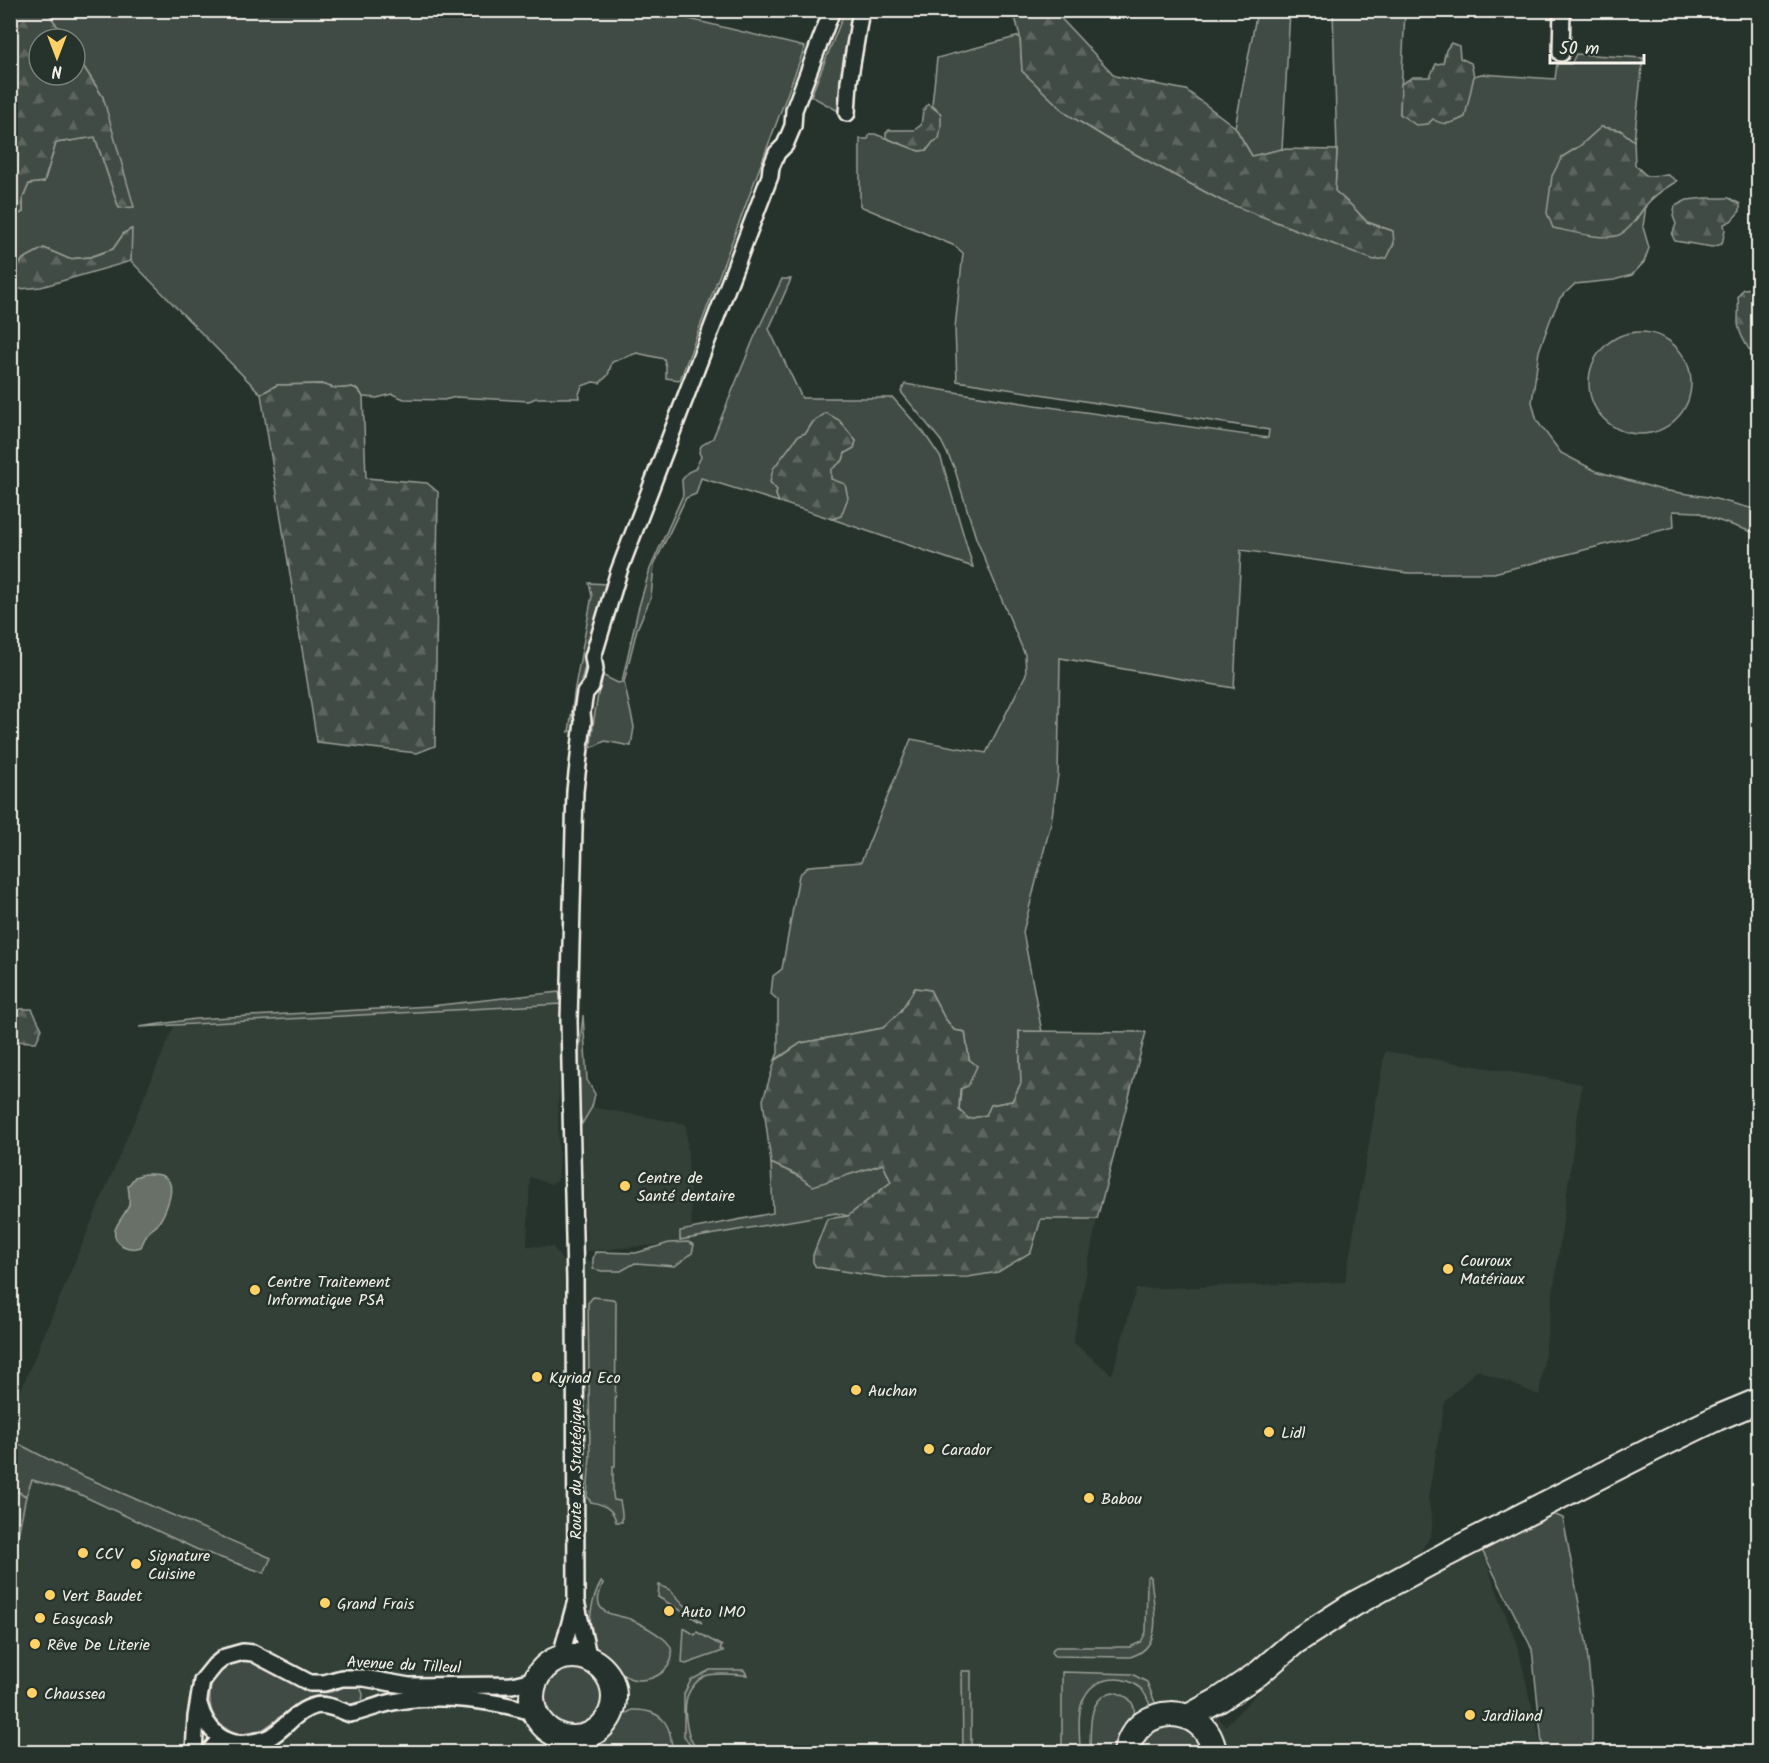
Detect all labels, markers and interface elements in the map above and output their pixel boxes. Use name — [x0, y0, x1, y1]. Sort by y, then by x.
north arrow — [27, 27, 87, 87]
scale bar — [1550, 27, 1644, 65]
text: 50 m — [1559, 35, 1599, 64]
text: N — [52, 58, 62, 83]
place label: Centre de Santé dentaire — [637, 1166, 735, 1209]
marker: Centre de Santé dentaire — [618, 1179, 632, 1193]
place label: Couroux Matériaux — [1460, 1249, 1526, 1292]
marker: Couroux Matériaux — [1441, 1262, 1455, 1276]
place label: Centre Traitement Informatique PSA — [267, 1270, 391, 1313]
marker: Centre Traitement Informatique PSA — [248, 1283, 262, 1297]
place label: Kyriad Eco — [549, 1366, 621, 1391]
marker: Kyriad Eco — [530, 1370, 544, 1384]
place label: Auchan — [868, 1379, 917, 1404]
marker: Auchan — [849, 1383, 863, 1397]
street label: Route du Stratégique — [564, 1399, 589, 1539]
place label: Lidl — [1281, 1421, 1306, 1446]
marker: Lidl — [1262, 1425, 1276, 1439]
place label: Carador — [941, 1438, 993, 1463]
marker: Carador — [922, 1442, 936, 1456]
place label: Babou — [1101, 1487, 1142, 1512]
marker: Babou — [1082, 1491, 1096, 1505]
place label: CCV — [95, 1542, 124, 1567]
place label: Signature Cuisine — [148, 1544, 210, 1587]
marker: CCV — [76, 1546, 90, 1560]
marker: Signature Cuisine — [129, 1557, 143, 1571]
place label: Vert Baudet — [62, 1584, 143, 1609]
marker: Vert Baudet — [43, 1588, 57, 1602]
place label: Grand Frais — [337, 1592, 414, 1617]
marker: Grand Frais — [318, 1596, 332, 1610]
place label: Auto IMO — [681, 1600, 746, 1625]
marker: Auto IMO — [662, 1604, 676, 1618]
place label: Easycash — [52, 1607, 113, 1632]
marker: Easycash — [33, 1611, 47, 1625]
place label: Rêve De Literie — [47, 1633, 150, 1658]
marker: Rêve De Literie — [28, 1637, 42, 1651]
street label: Avenue du Tilleul — [346, 1650, 462, 1681]
place label: Chaussea — [44, 1682, 106, 1707]
marker: Chaussea — [25, 1686, 39, 1700]
place label: Jardiland — [1482, 1704, 1543, 1729]
marker: Jardiland — [1463, 1708, 1477, 1722]

